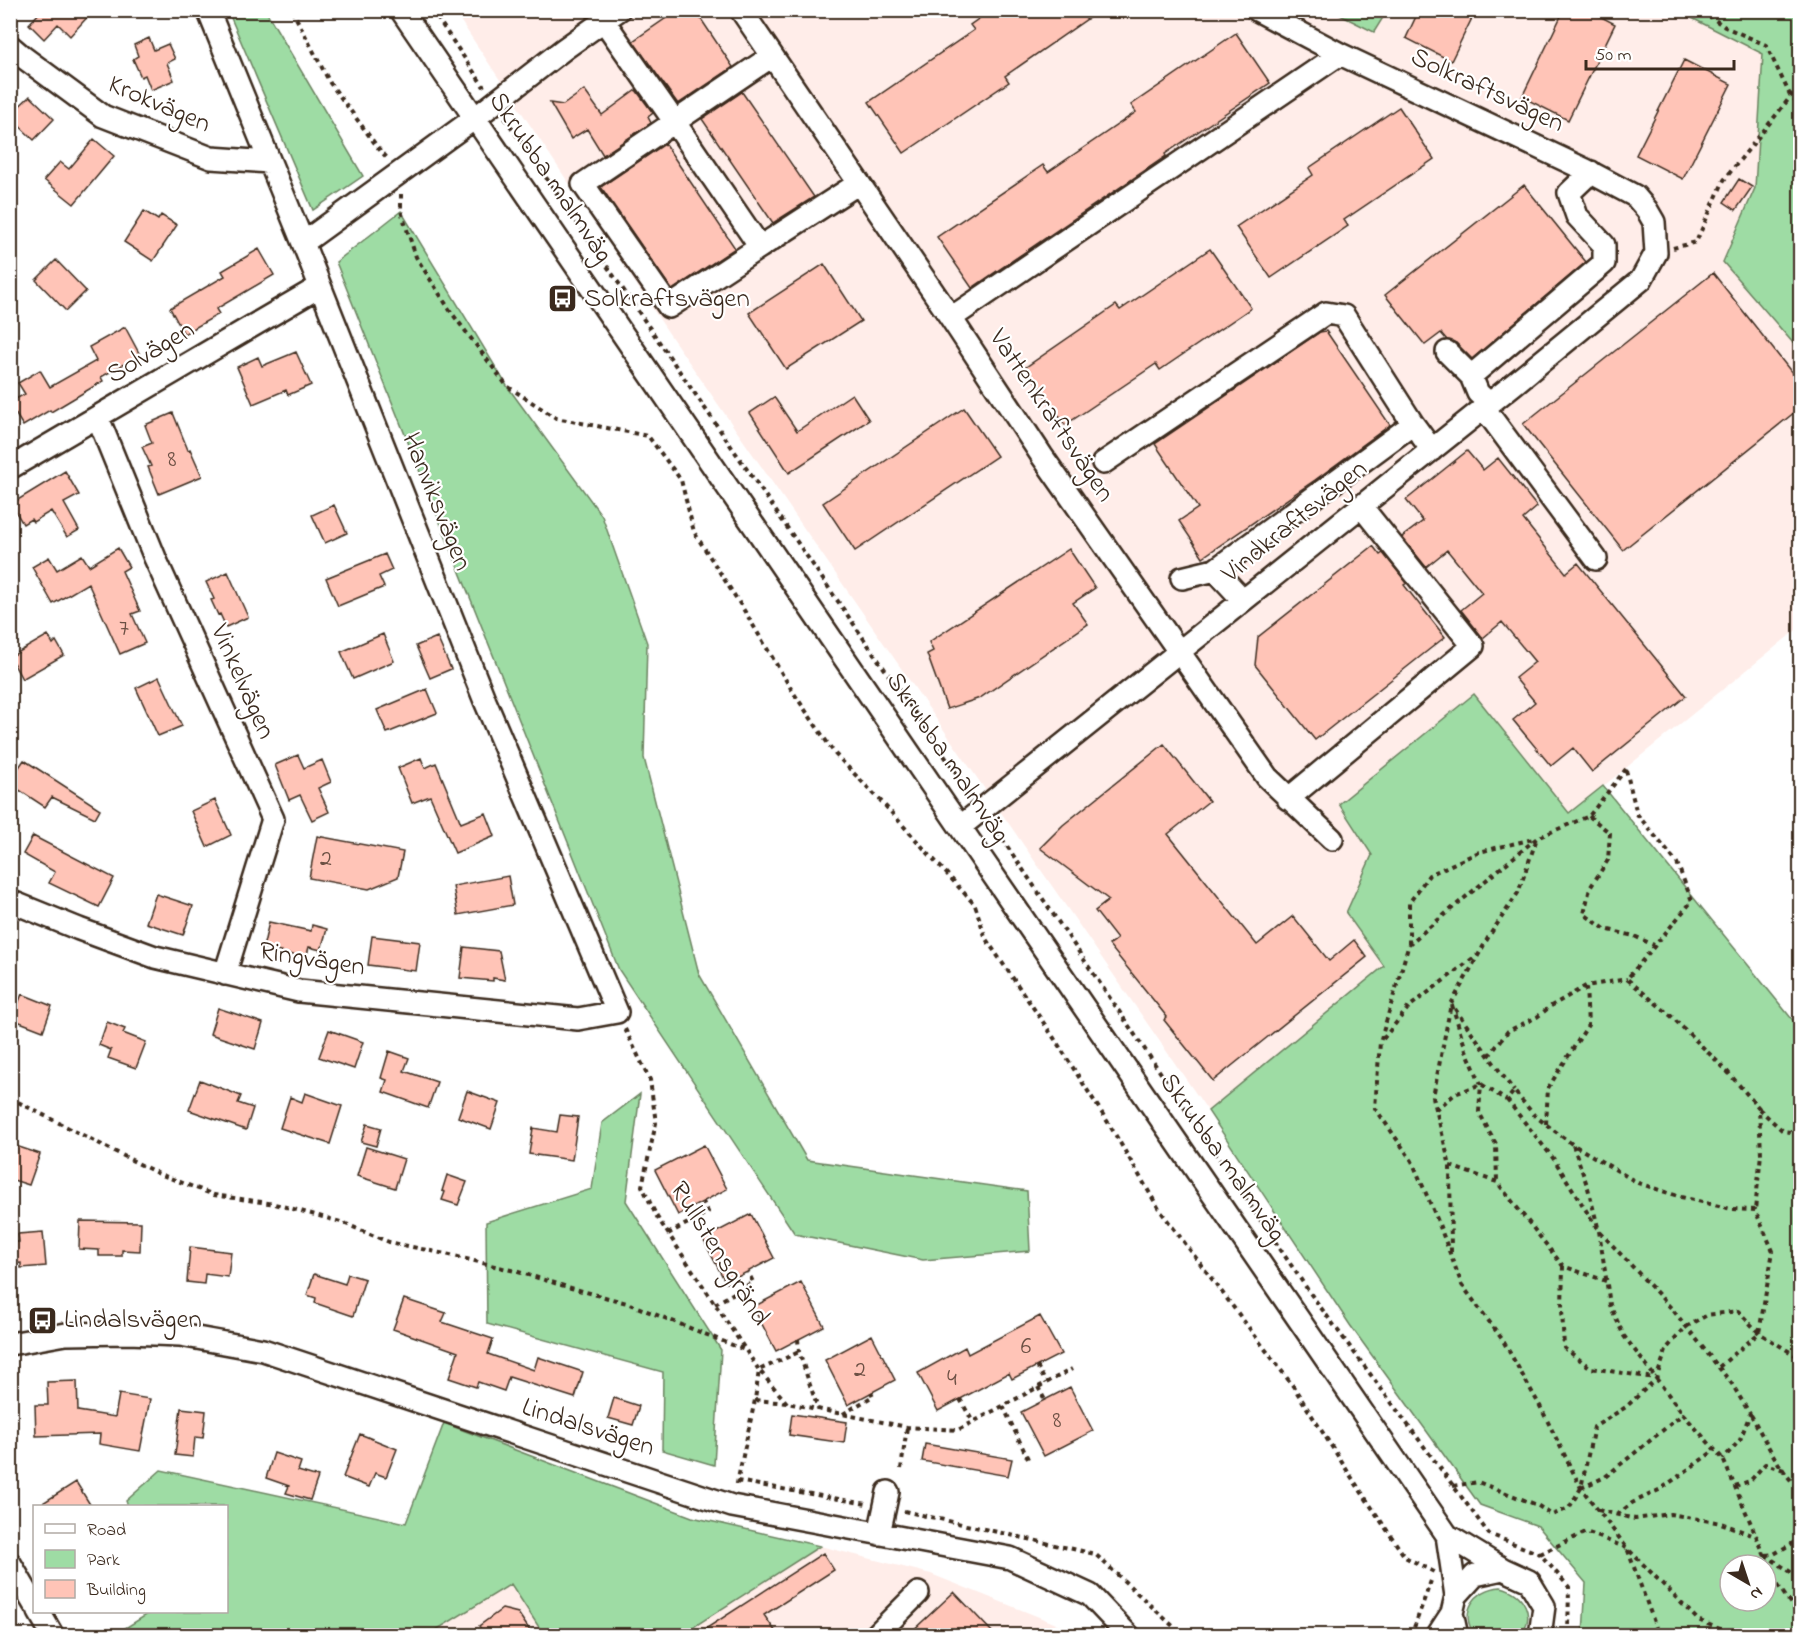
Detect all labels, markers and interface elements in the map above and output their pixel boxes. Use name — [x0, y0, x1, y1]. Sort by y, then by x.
scale bar — [1586, 33, 1734, 71]
street label: Solkraftsvägen — [1404, 38, 1570, 144]
text: 50 m — [1595, 43, 1632, 69]
street label: Krokvägen — [102, 66, 216, 144]
street label: Skrubba malmväg — [478, 85, 622, 271]
place label: Solkraftsvägen — [584, 280, 750, 319]
bus stop icon: Solkraftsvägen — [547, 283, 579, 315]
street label: Solvägen — [99, 311, 203, 395]
street label: Vattenkraftsvägen — [978, 321, 1124, 510]
street label: Hanviksvägen — [391, 427, 481, 577]
house number: 8 — [168, 443, 177, 478]
street label: Vindkraftsvägen — [1213, 451, 1376, 594]
house number: 7 — [119, 612, 129, 647]
street label: Vinkelvägen — [199, 617, 285, 746]
street label: Skrubba malmväg — [875, 665, 1019, 851]
house number: 2 — [320, 842, 332, 877]
street label: Ringvägen — [256, 932, 368, 988]
street label: Skrubba malmväg — [1149, 1065, 1295, 1251]
street label: Rullstensgränd — [659, 1174, 779, 1334]
place label: Lindalsvägen — [64, 1301, 202, 1340]
bus stop icon: Lindalsvägen — [27, 1304, 59, 1336]
house number: 6 — [1021, 1330, 1032, 1365]
house number: 2 — [854, 1353, 866, 1388]
house number: 4 — [947, 1362, 957, 1397]
street label: Lindalsvägen — [516, 1388, 660, 1468]
house number: 8 — [1053, 1404, 1062, 1439]
legend — [33, 1505, 228, 1613]
text: Road — [87, 1518, 126, 1544]
text: Park — [87, 1548, 120, 1574]
north arrow — [1718, 1553, 1778, 1613]
text: Building — [86, 1578, 146, 1605]
text: N — [1744, 1580, 1768, 1606]

